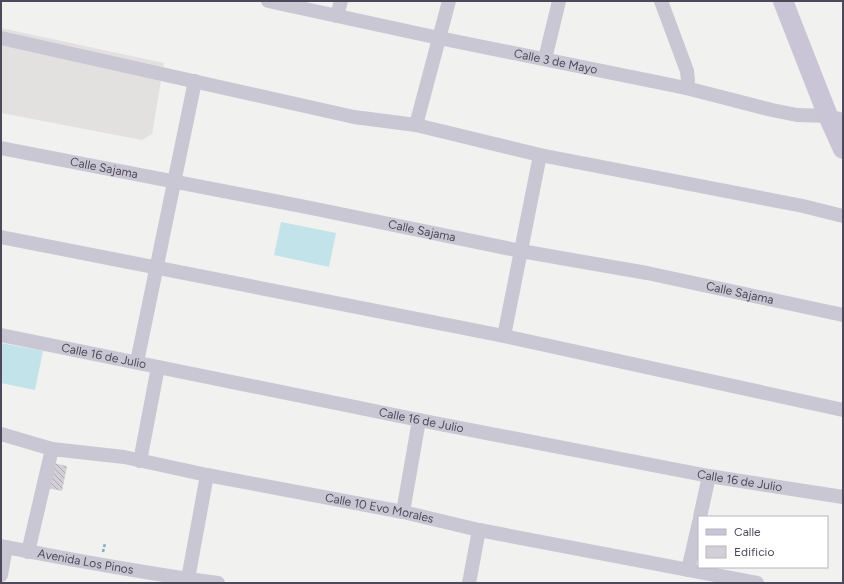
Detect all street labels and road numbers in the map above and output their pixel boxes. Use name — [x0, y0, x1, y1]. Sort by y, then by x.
street label: Calle 3 de Mayo — [513, 46, 599, 77]
street label: Calle Sajama — [69, 155, 139, 181]
street label: Calle Sajama — [387, 217, 457, 244]
street label: Calle Sajama — [705, 279, 775, 307]
street label: Calle 16 de Julio — [60, 340, 148, 371]
street label: Calle 16 de Julio — [378, 405, 465, 436]
street label: Calle 16 de Julio — [696, 467, 783, 494]
street label: Calle 10 Evo Morales — [324, 490, 435, 526]
street label: Avenida Los Pinos — [36, 546, 135, 577]

